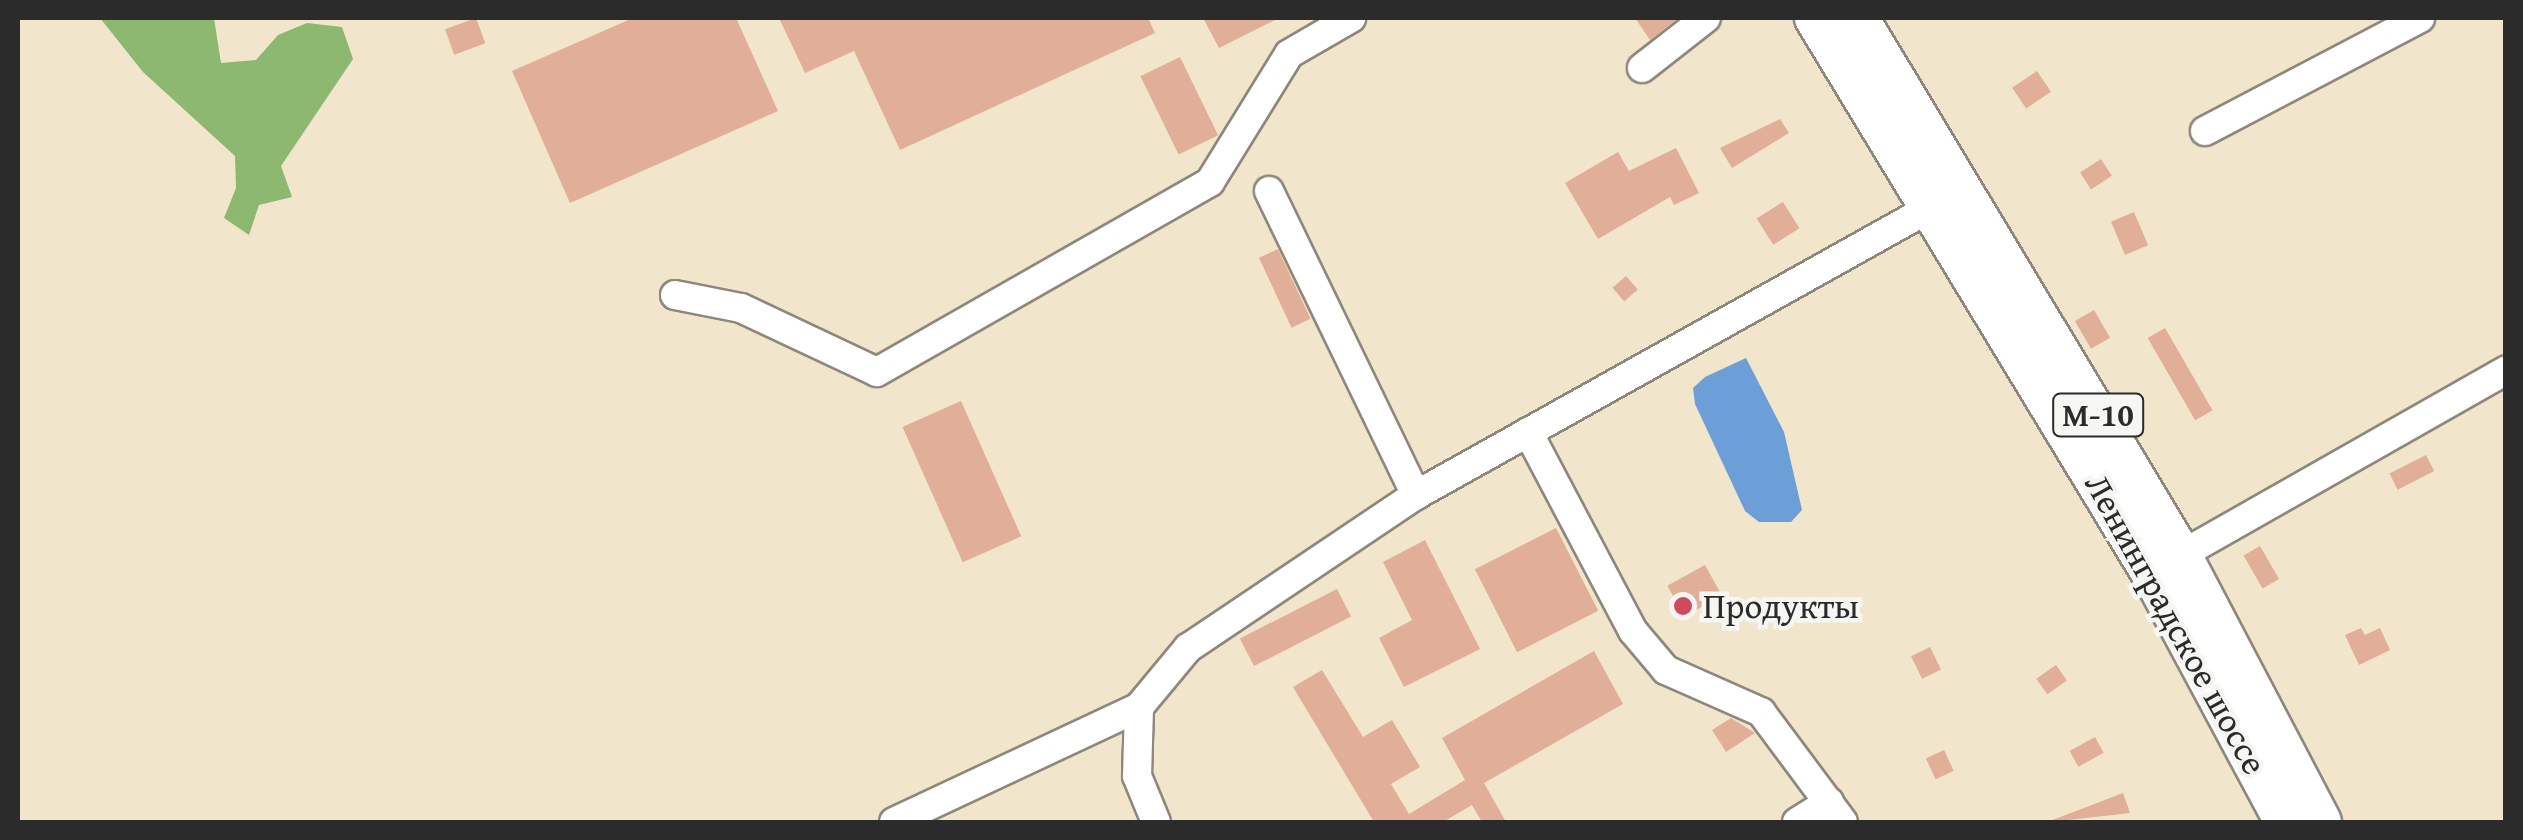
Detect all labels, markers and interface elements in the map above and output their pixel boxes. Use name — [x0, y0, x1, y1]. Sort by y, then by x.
road number: М-10 — [2050, 388, 2146, 442]
street label: Ленинградское шоссе — [2076, 466, 2276, 782]
place label: Продукты — [1703, 585, 1859, 627]
marker: Продукты — [1672, 595, 1694, 617]

